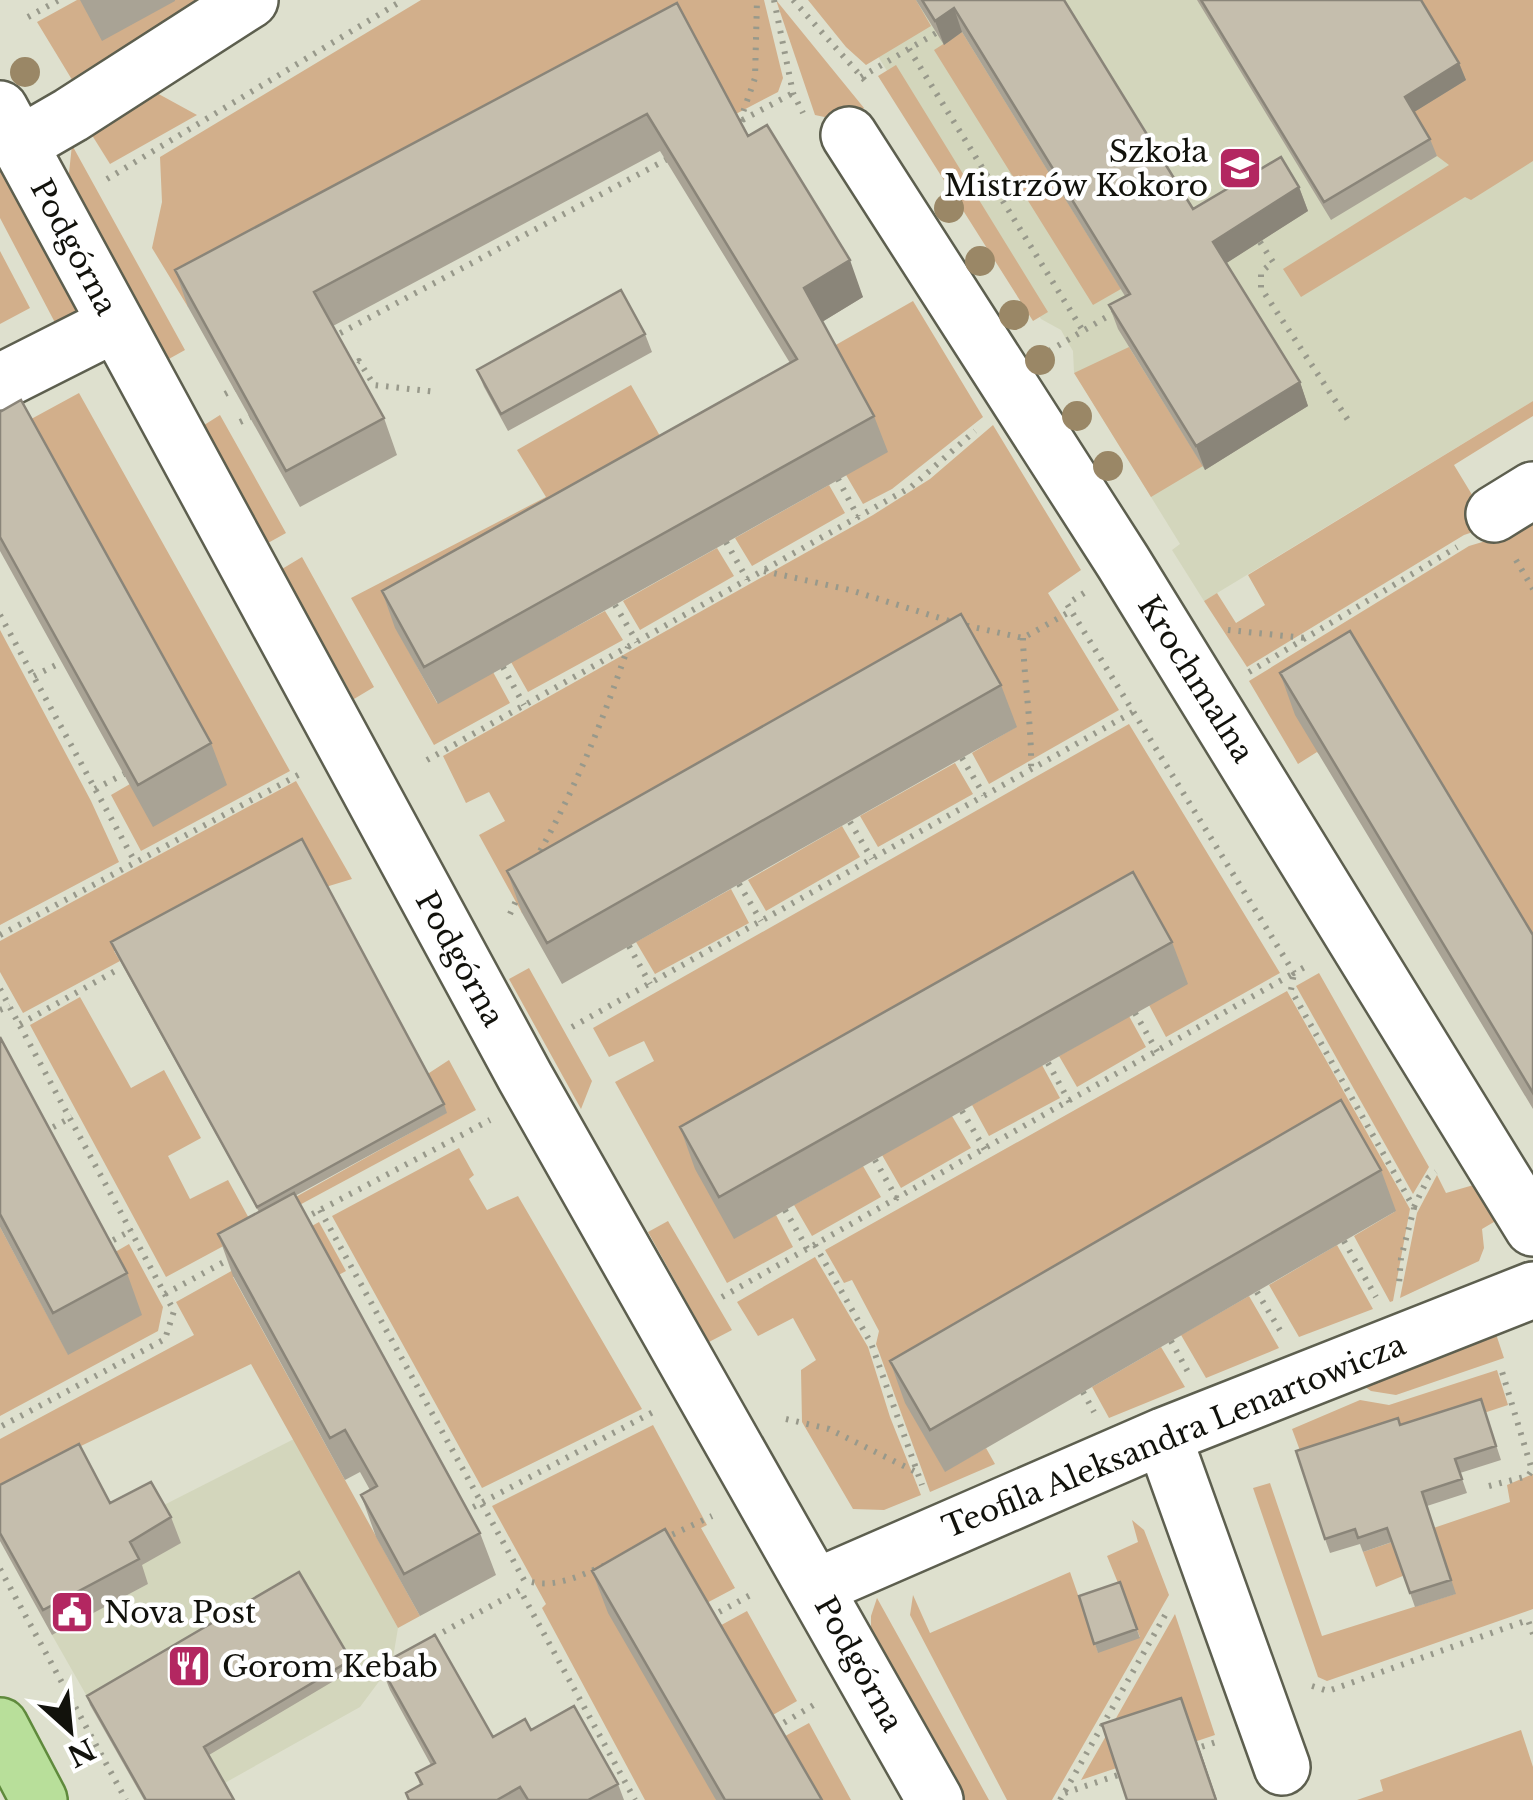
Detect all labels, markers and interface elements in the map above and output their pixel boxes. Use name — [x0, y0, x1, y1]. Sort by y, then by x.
place label: Szkoła Mistrzów Kokoro — [944, 133, 1208, 204]
school or university icon: Szkoła Mistrzów Kokoro — [1217, 145, 1263, 191]
street label: Podgórna — [23, 173, 125, 322]
street label: Krochmalna — [1130, 589, 1262, 769]
street label: Podgórna — [408, 885, 512, 1033]
street label: Teofila Aleksandra Lenartowicza — [937, 1326, 1411, 1546]
public building icon: Nova Post — [49, 1589, 95, 1635]
street label: Podgórna — [807, 1590, 911, 1738]
place label: Nova Post — [104, 1594, 257, 1631]
restaurant icon: Gorom Kebab — [166, 1643, 212, 1689]
place label: Gorom Kebab — [222, 1648, 438, 1685]
north arrow — [20, 1680, 120, 1780]
text: N — [61, 1730, 101, 1773]

